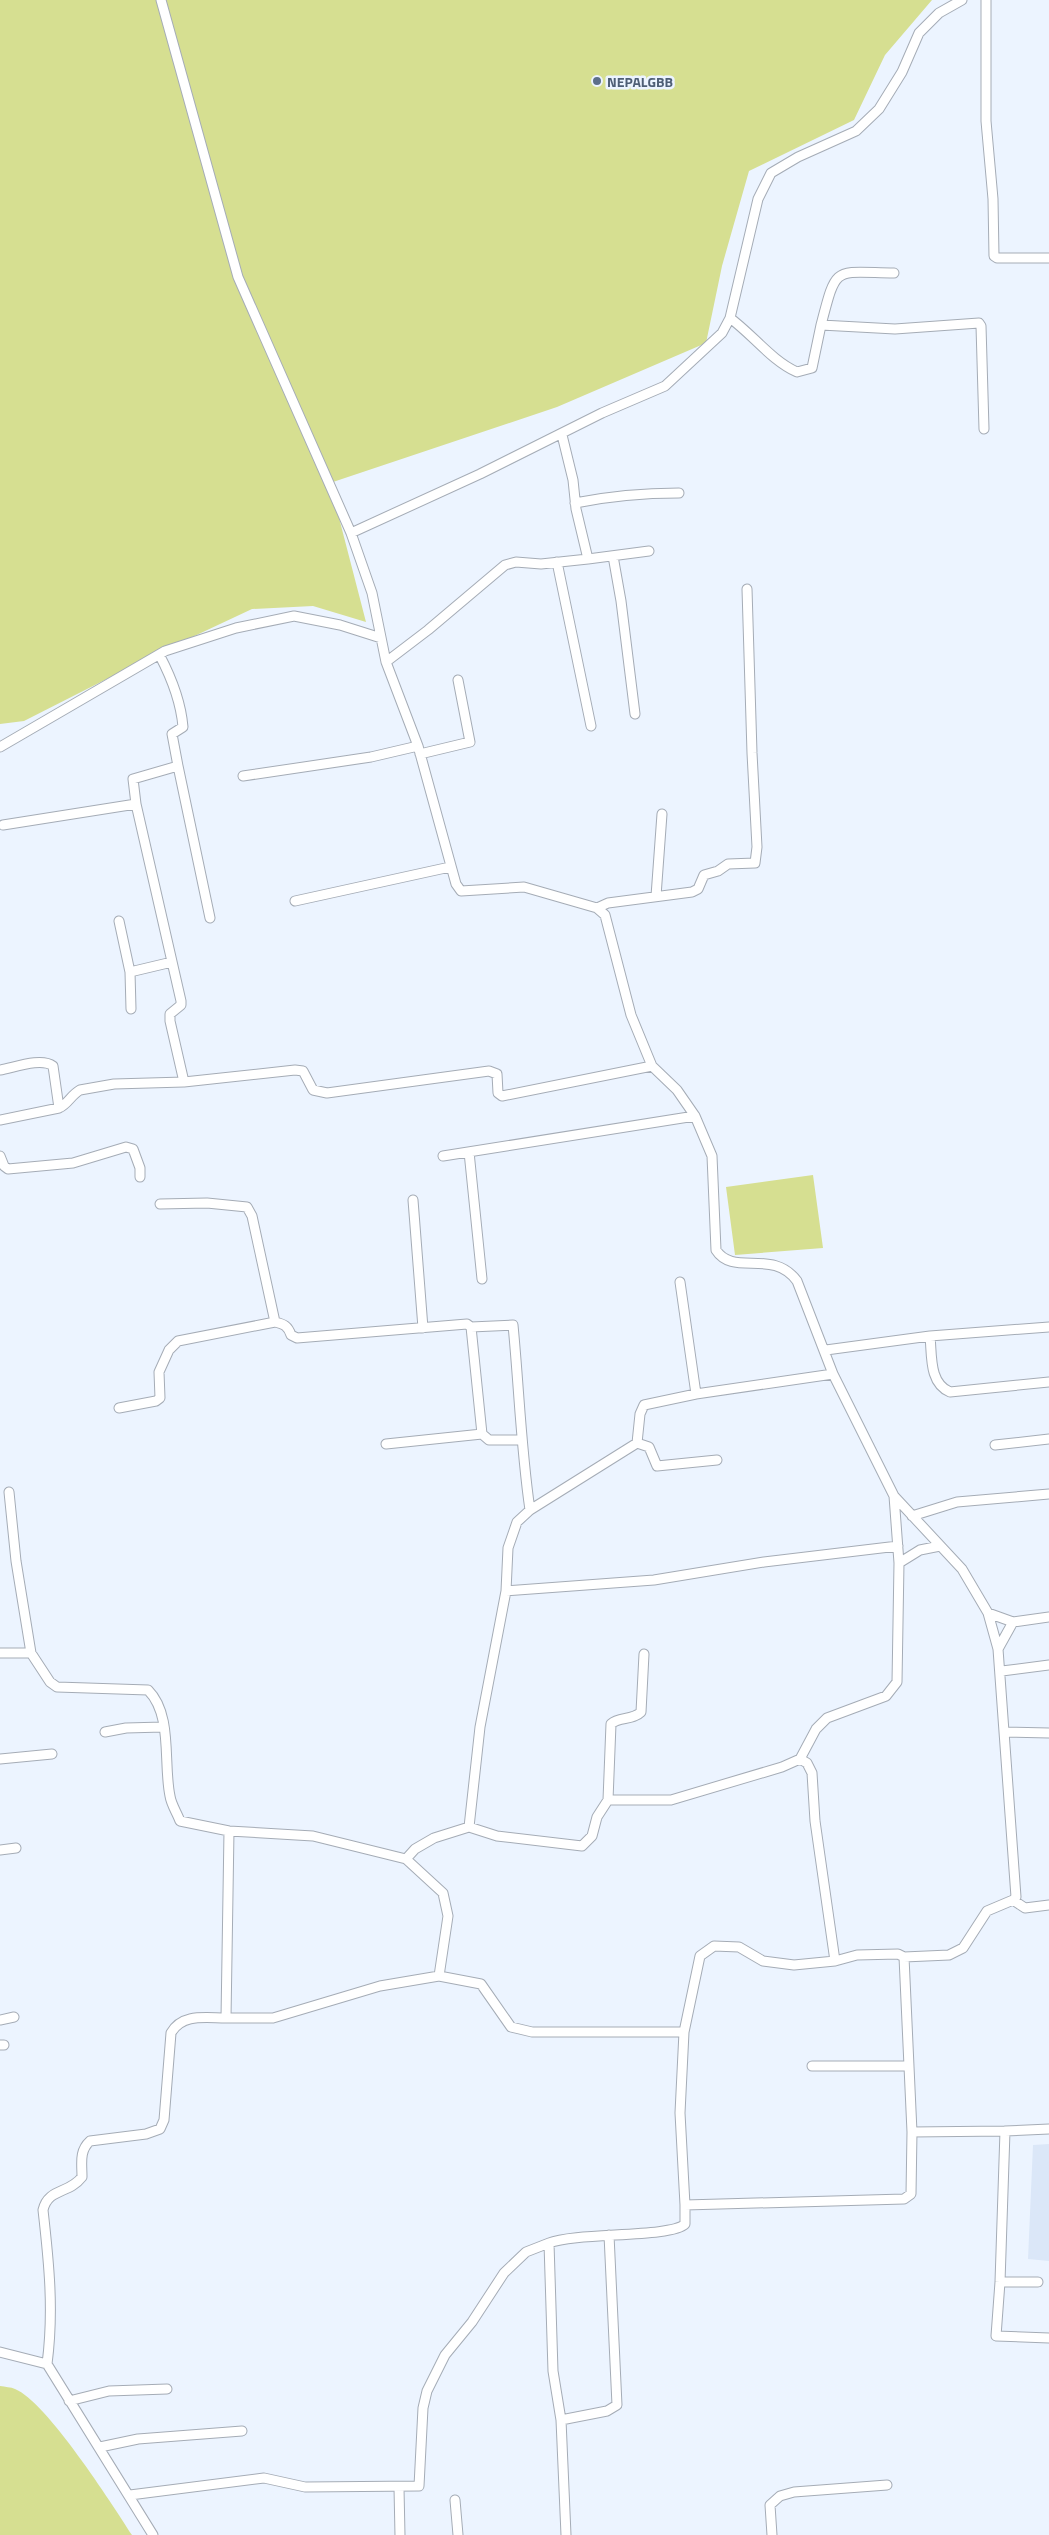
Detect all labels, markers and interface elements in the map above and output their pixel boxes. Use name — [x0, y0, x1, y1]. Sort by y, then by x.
place label: NEPALGBB — [607, 71, 673, 92]
marker: NEPALGBB — [591, 75, 603, 87]

